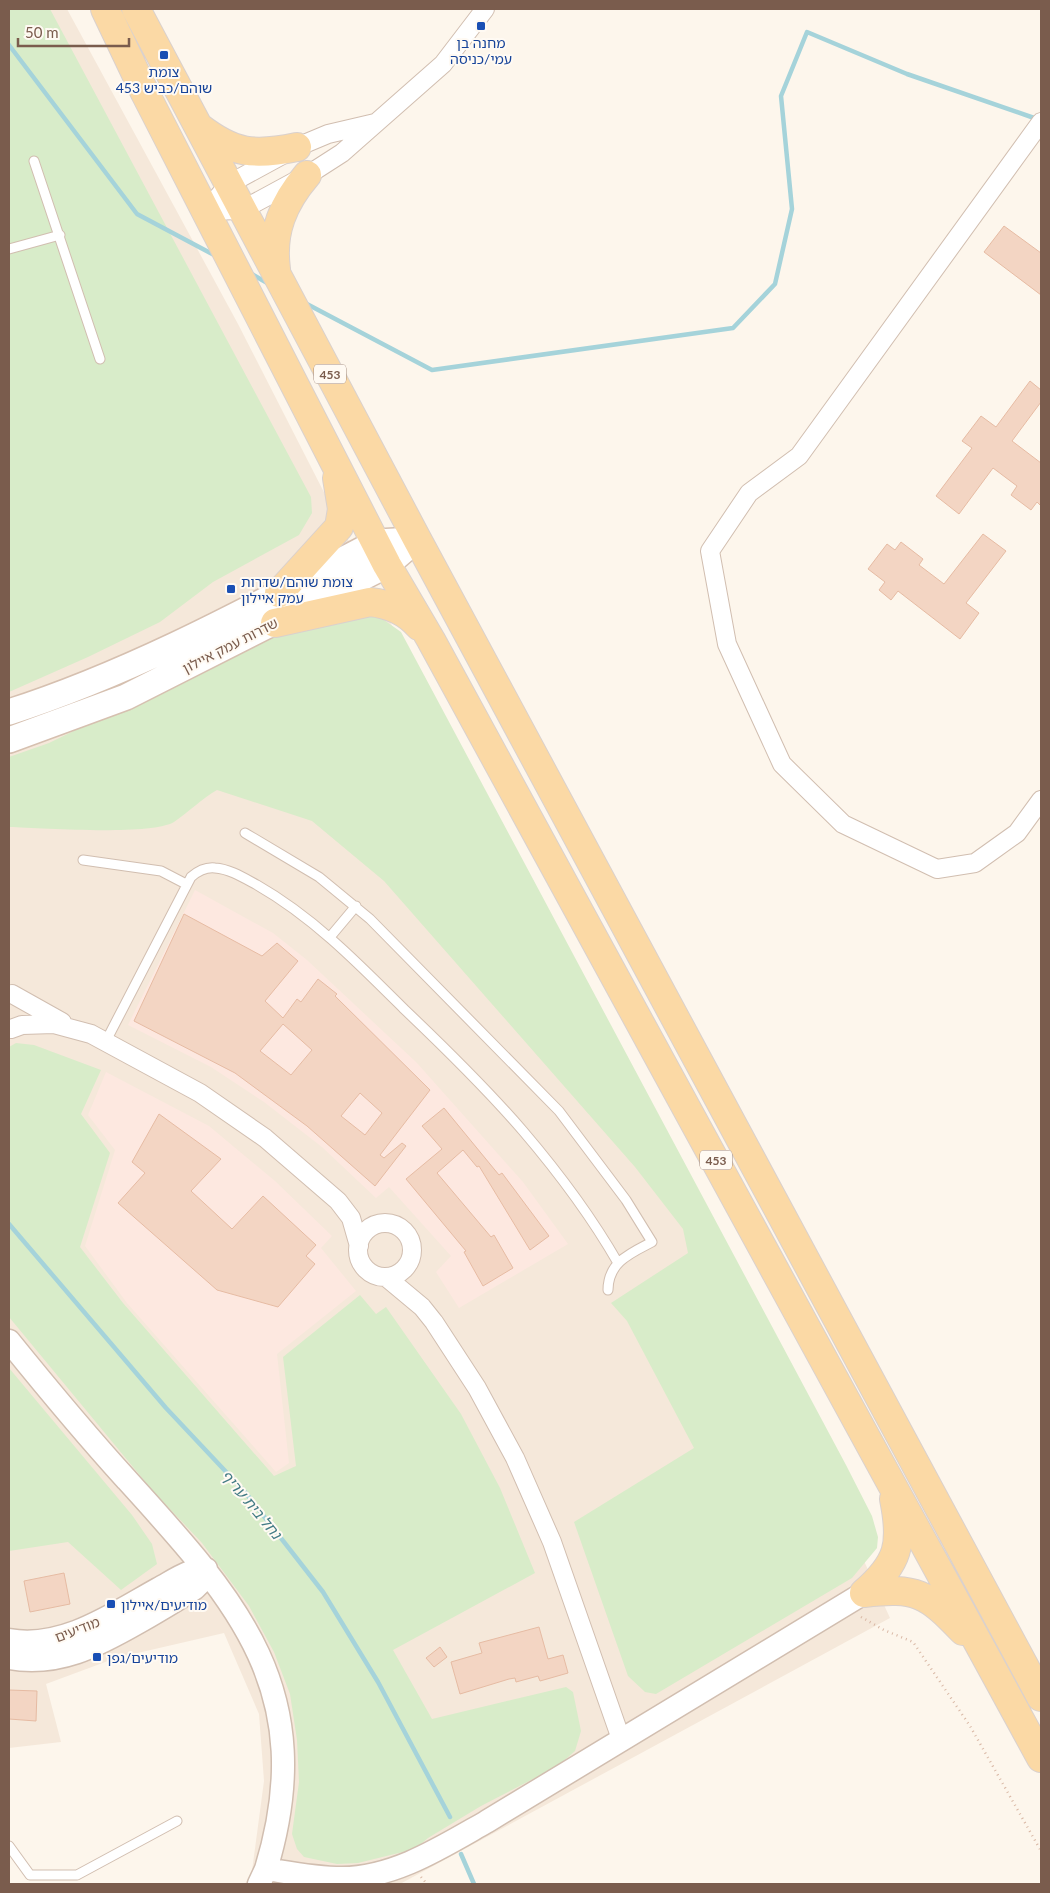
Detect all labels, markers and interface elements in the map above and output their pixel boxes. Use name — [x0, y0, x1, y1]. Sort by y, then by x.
scale bar — [18, 15, 129, 47]
marker: מחנה בן עמי/כניסה — [475, 20, 487, 32]
text: 50 m — [25, 23, 59, 41]
place label: מחנה בן עמי/כניסה — [450, 34, 512, 67]
marker: צומת שוהם/כביש 453 — [158, 49, 170, 61]
place label: צומת שוהם/כביש 453 — [116, 63, 212, 96]
road number: 453 — [314, 364, 346, 384]
place label: צומת שוהם/שדרות עמק איילון — [241, 573, 353, 606]
marker: צומת שוהם/שדרות עמק איילון — [225, 583, 237, 595]
street label: שדרות עמק איילון — [179, 614, 281, 676]
road number: 453 — [700, 1150, 732, 1170]
water label: נחל בית עריף — [218, 1466, 287, 1543]
place label: מודיעים/איילון — [121, 1596, 207, 1613]
marker: מודיעים/איילון — [105, 1598, 117, 1610]
street label: מודיעים — [52, 1613, 102, 1645]
place label: מודיעים/גפן — [107, 1649, 178, 1666]
marker: מודיעים/גפן — [91, 1651, 103, 1663]

